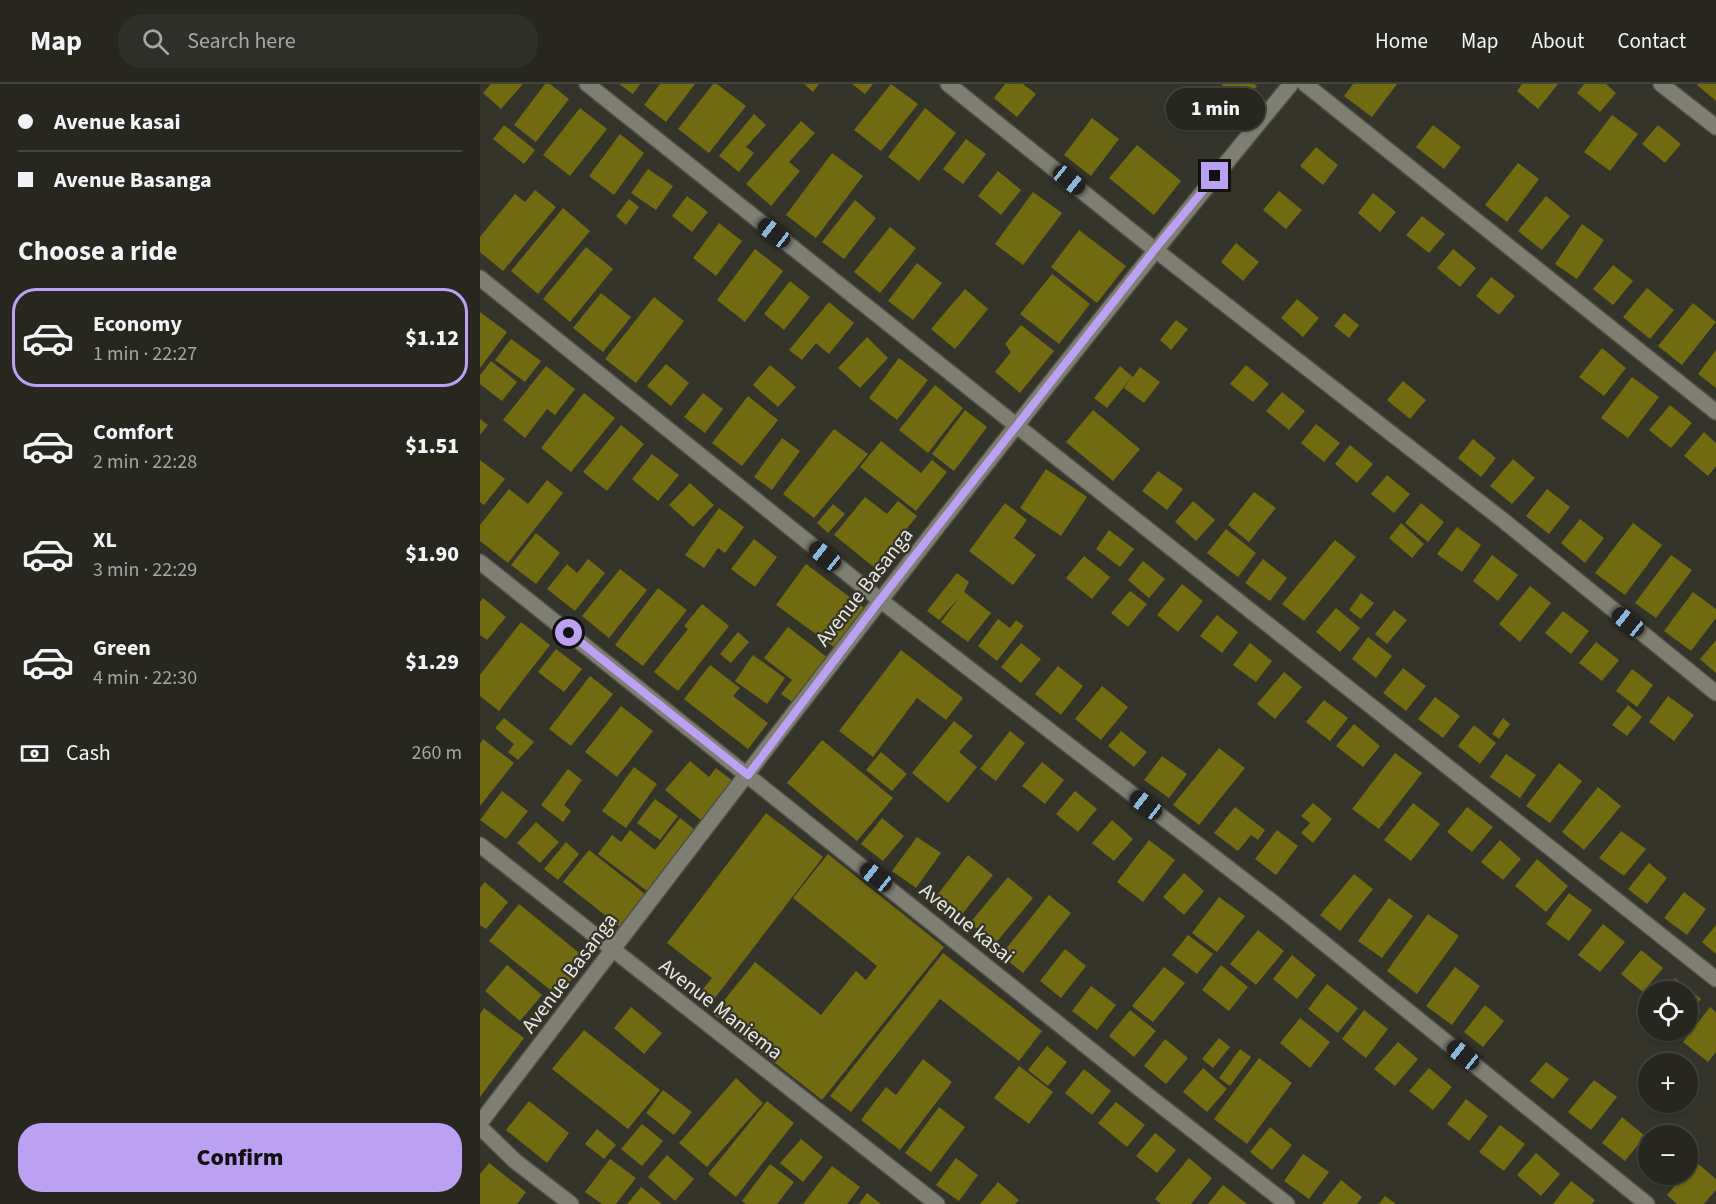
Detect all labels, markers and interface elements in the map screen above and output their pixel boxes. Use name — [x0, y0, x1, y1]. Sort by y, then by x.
search box — [118, 14, 538, 68]
text: Map — [30, 21, 82, 61]
icon: search — [139, 25, 172, 58]
text: Search here — [187, 25, 296, 57]
text: Home — [1375, 26, 1428, 56]
text: Map — [1461, 26, 1499, 56]
text: About — [1532, 26, 1584, 56]
text: Contact — [1617, 26, 1686, 56]
callout: 1 min — [1166, 89, 1264, 131]
text: 1 min — [1191, 95, 1240, 123]
text: Avenue kasai — [54, 106, 181, 138]
car — [1049, 162, 1089, 198]
route end — [1201, 162, 1228, 189]
text: Avenue Basanga — [54, 164, 212, 196]
car — [754, 215, 794, 251]
text: Choose a ride — [18, 232, 178, 271]
text: Economy — [93, 308, 182, 340]
icon: car — [21, 311, 75, 365]
text: $1.12 — [405, 322, 459, 354]
text: 1 min · 22:27 — [93, 340, 197, 368]
text: Comfort — [93, 416, 174, 448]
icon: car — [21, 419, 75, 473]
text: $1.51 — [405, 430, 459, 462]
text: 2 min · 22:28 — [93, 448, 197, 476]
street label: Avenue Basanga — [808, 521, 920, 653]
text: XL — [93, 524, 117, 556]
icon: car — [21, 527, 75, 581]
text: $1.90 — [405, 538, 459, 570]
car — [805, 538, 845, 574]
text: 3 min · 22:29 — [93, 556, 197, 584]
car — [1608, 604, 1648, 640]
route start — [555, 619, 582, 646]
text: Green — [93, 632, 151, 664]
icon: car — [21, 635, 75, 689]
text: $1.29 — [405, 646, 459, 678]
text: 4 min · 22:30 — [93, 664, 197, 692]
icon: cash — [18, 737, 51, 770]
text: Cash — [66, 737, 111, 769]
text: 260 m — [412, 739, 462, 767]
car — [1126, 787, 1166, 823]
car — [856, 859, 896, 895]
street label: Avenue kasai — [913, 875, 1021, 971]
street label: Avenue Basanga — [514, 907, 624, 1039]
street label: Avenue Maniema — [653, 951, 789, 1067]
map controls — [1638, 981, 1698, 1185]
button: locate — [1638, 981, 1698, 1041]
car — [1443, 1037, 1483, 1073]
button: + — [1638, 1053, 1698, 1113]
button: Confirm — [18, 1123, 462, 1192]
button: − — [1638, 1125, 1698, 1185]

